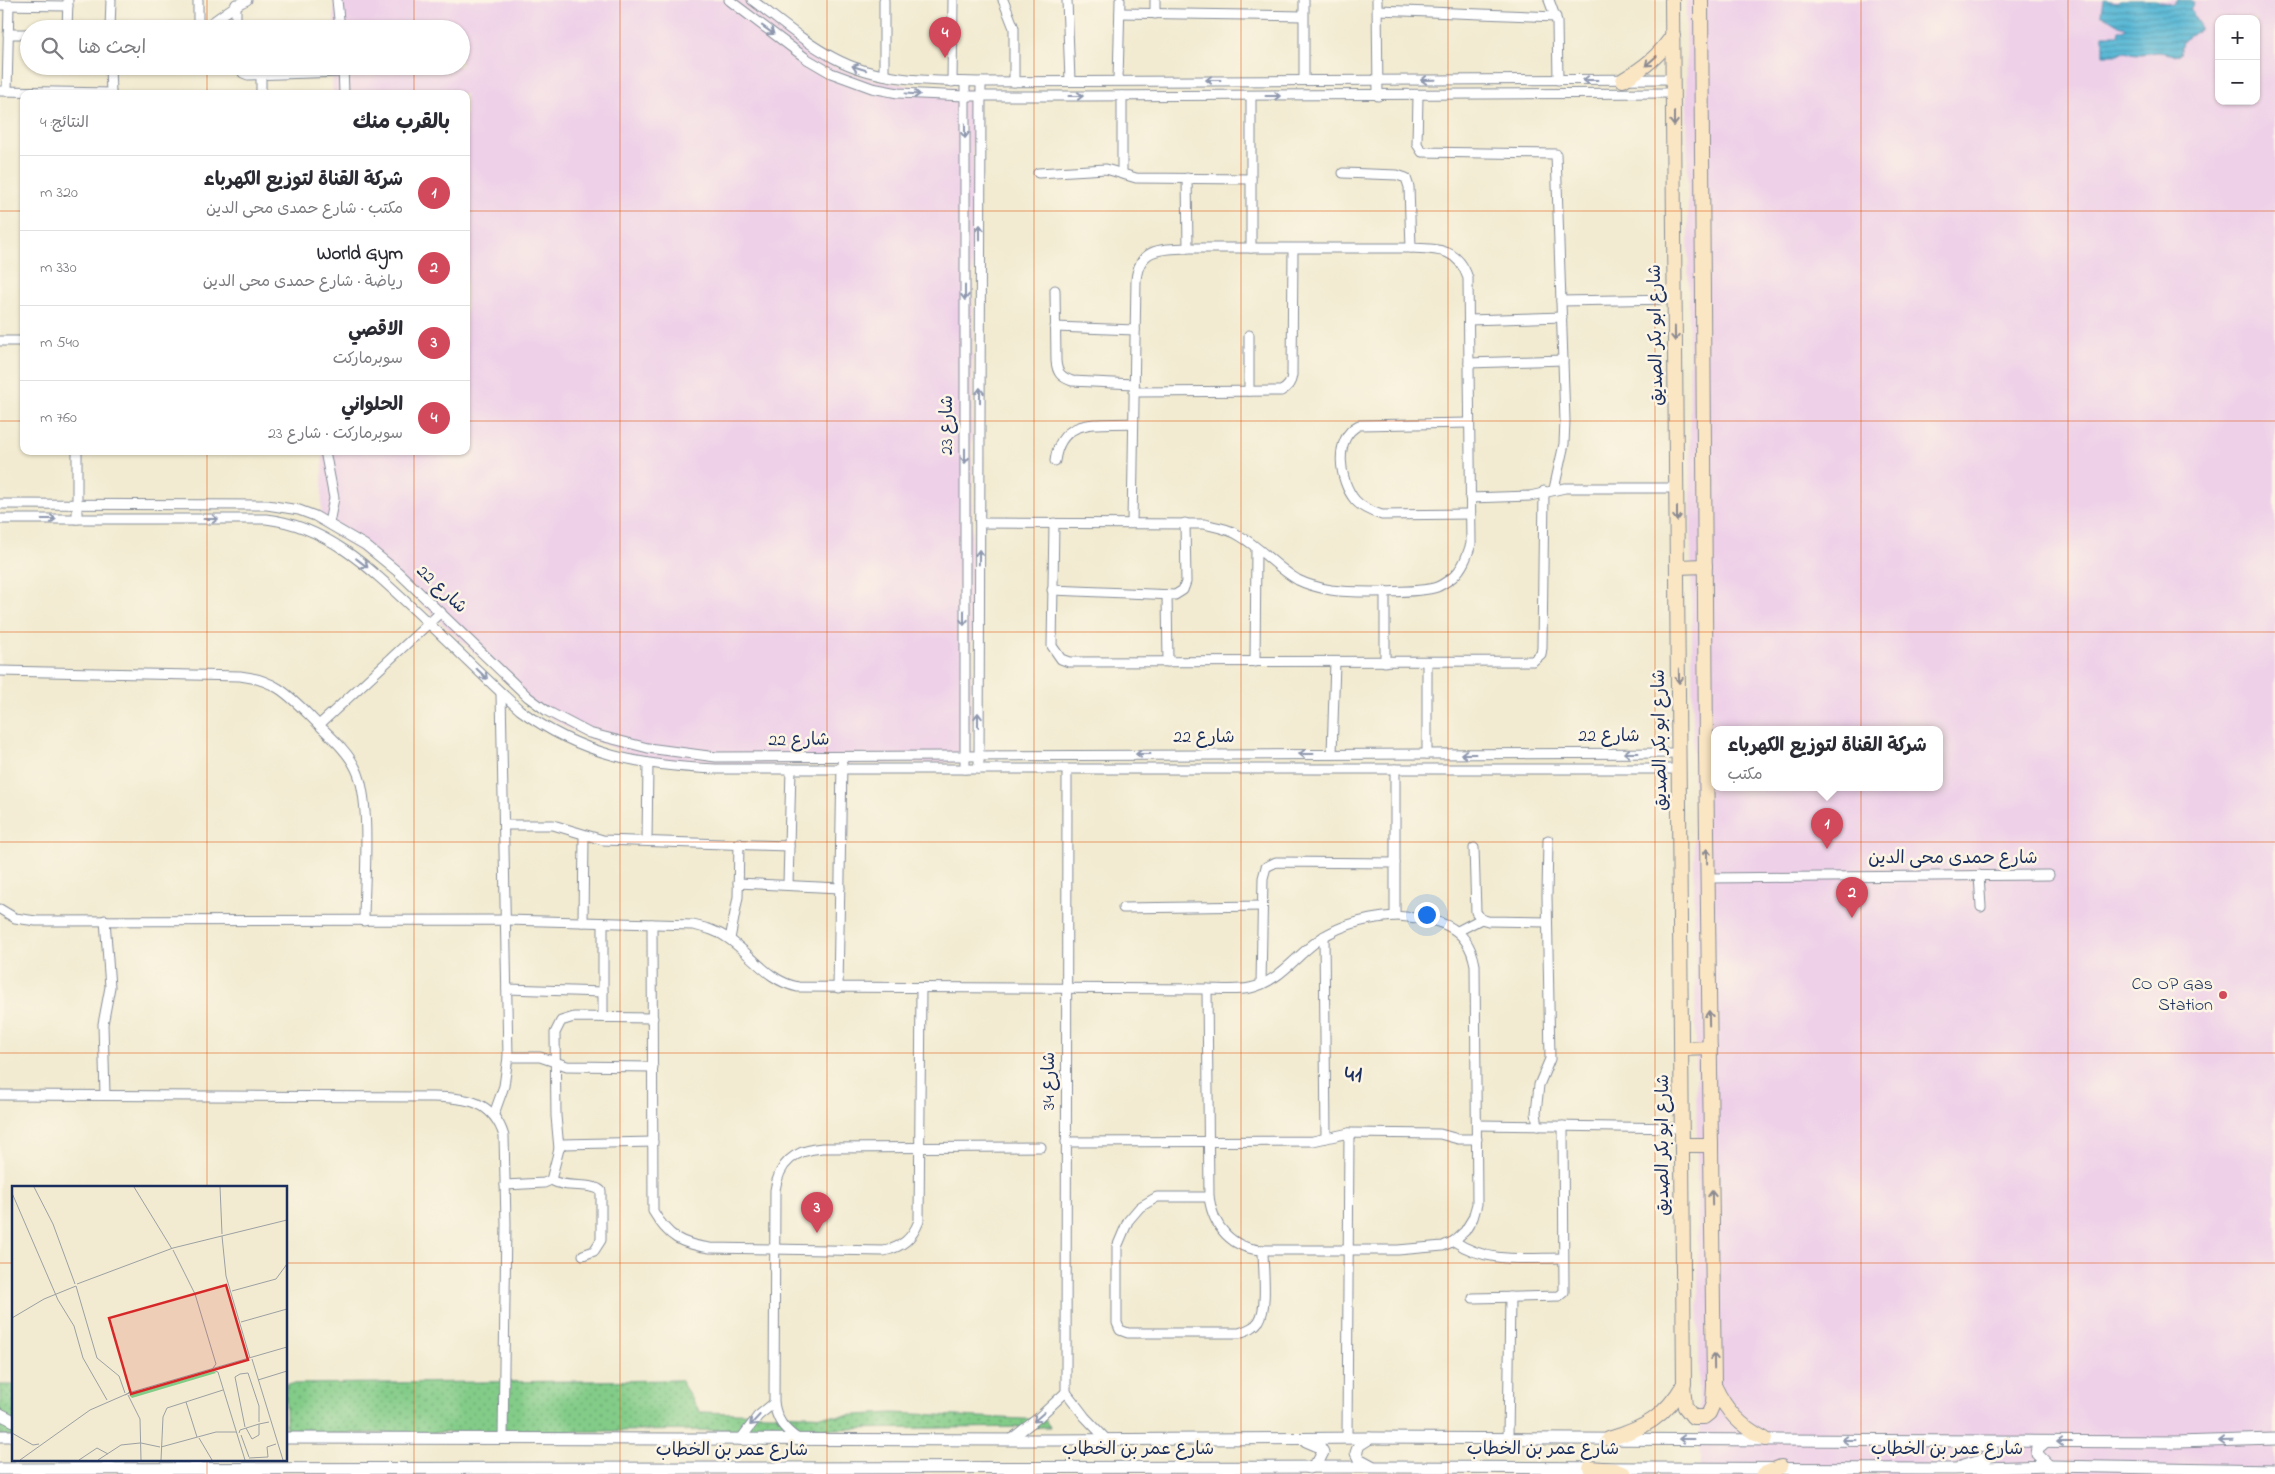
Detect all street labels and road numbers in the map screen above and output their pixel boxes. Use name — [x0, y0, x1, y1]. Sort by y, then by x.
street label: شارع ابو بكر الصديق — [1643, 264, 1671, 406]
street label: شارع 23 — [935, 395, 961, 455]
street label: شارع 22 — [410, 560, 472, 620]
street label: شارع ابو بكر الصديق — [1647, 669, 1675, 811]
street label: شارع 22 — [1578, 724, 1640, 750]
street label: شارع 22 — [1173, 725, 1235, 751]
street label: شارع 22 — [768, 727, 830, 755]
street label: شارع حمدى محى الدين — [1868, 846, 2038, 872]
street label: شارع 34 — [1037, 1052, 1063, 1110]
street label: شارع ابو بكر الصديق — [1651, 1074, 1677, 1216]
street label: شارع عمر بن الخطاب — [1062, 1437, 1214, 1463]
street label: شارع عمر بن الخطاب — [1467, 1437, 1619, 1463]
street label: شارع عمر بن الخطاب — [1871, 1437, 2023, 1463]
street label: شارع عمر بن الخطاب — [656, 1438, 808, 1464]

